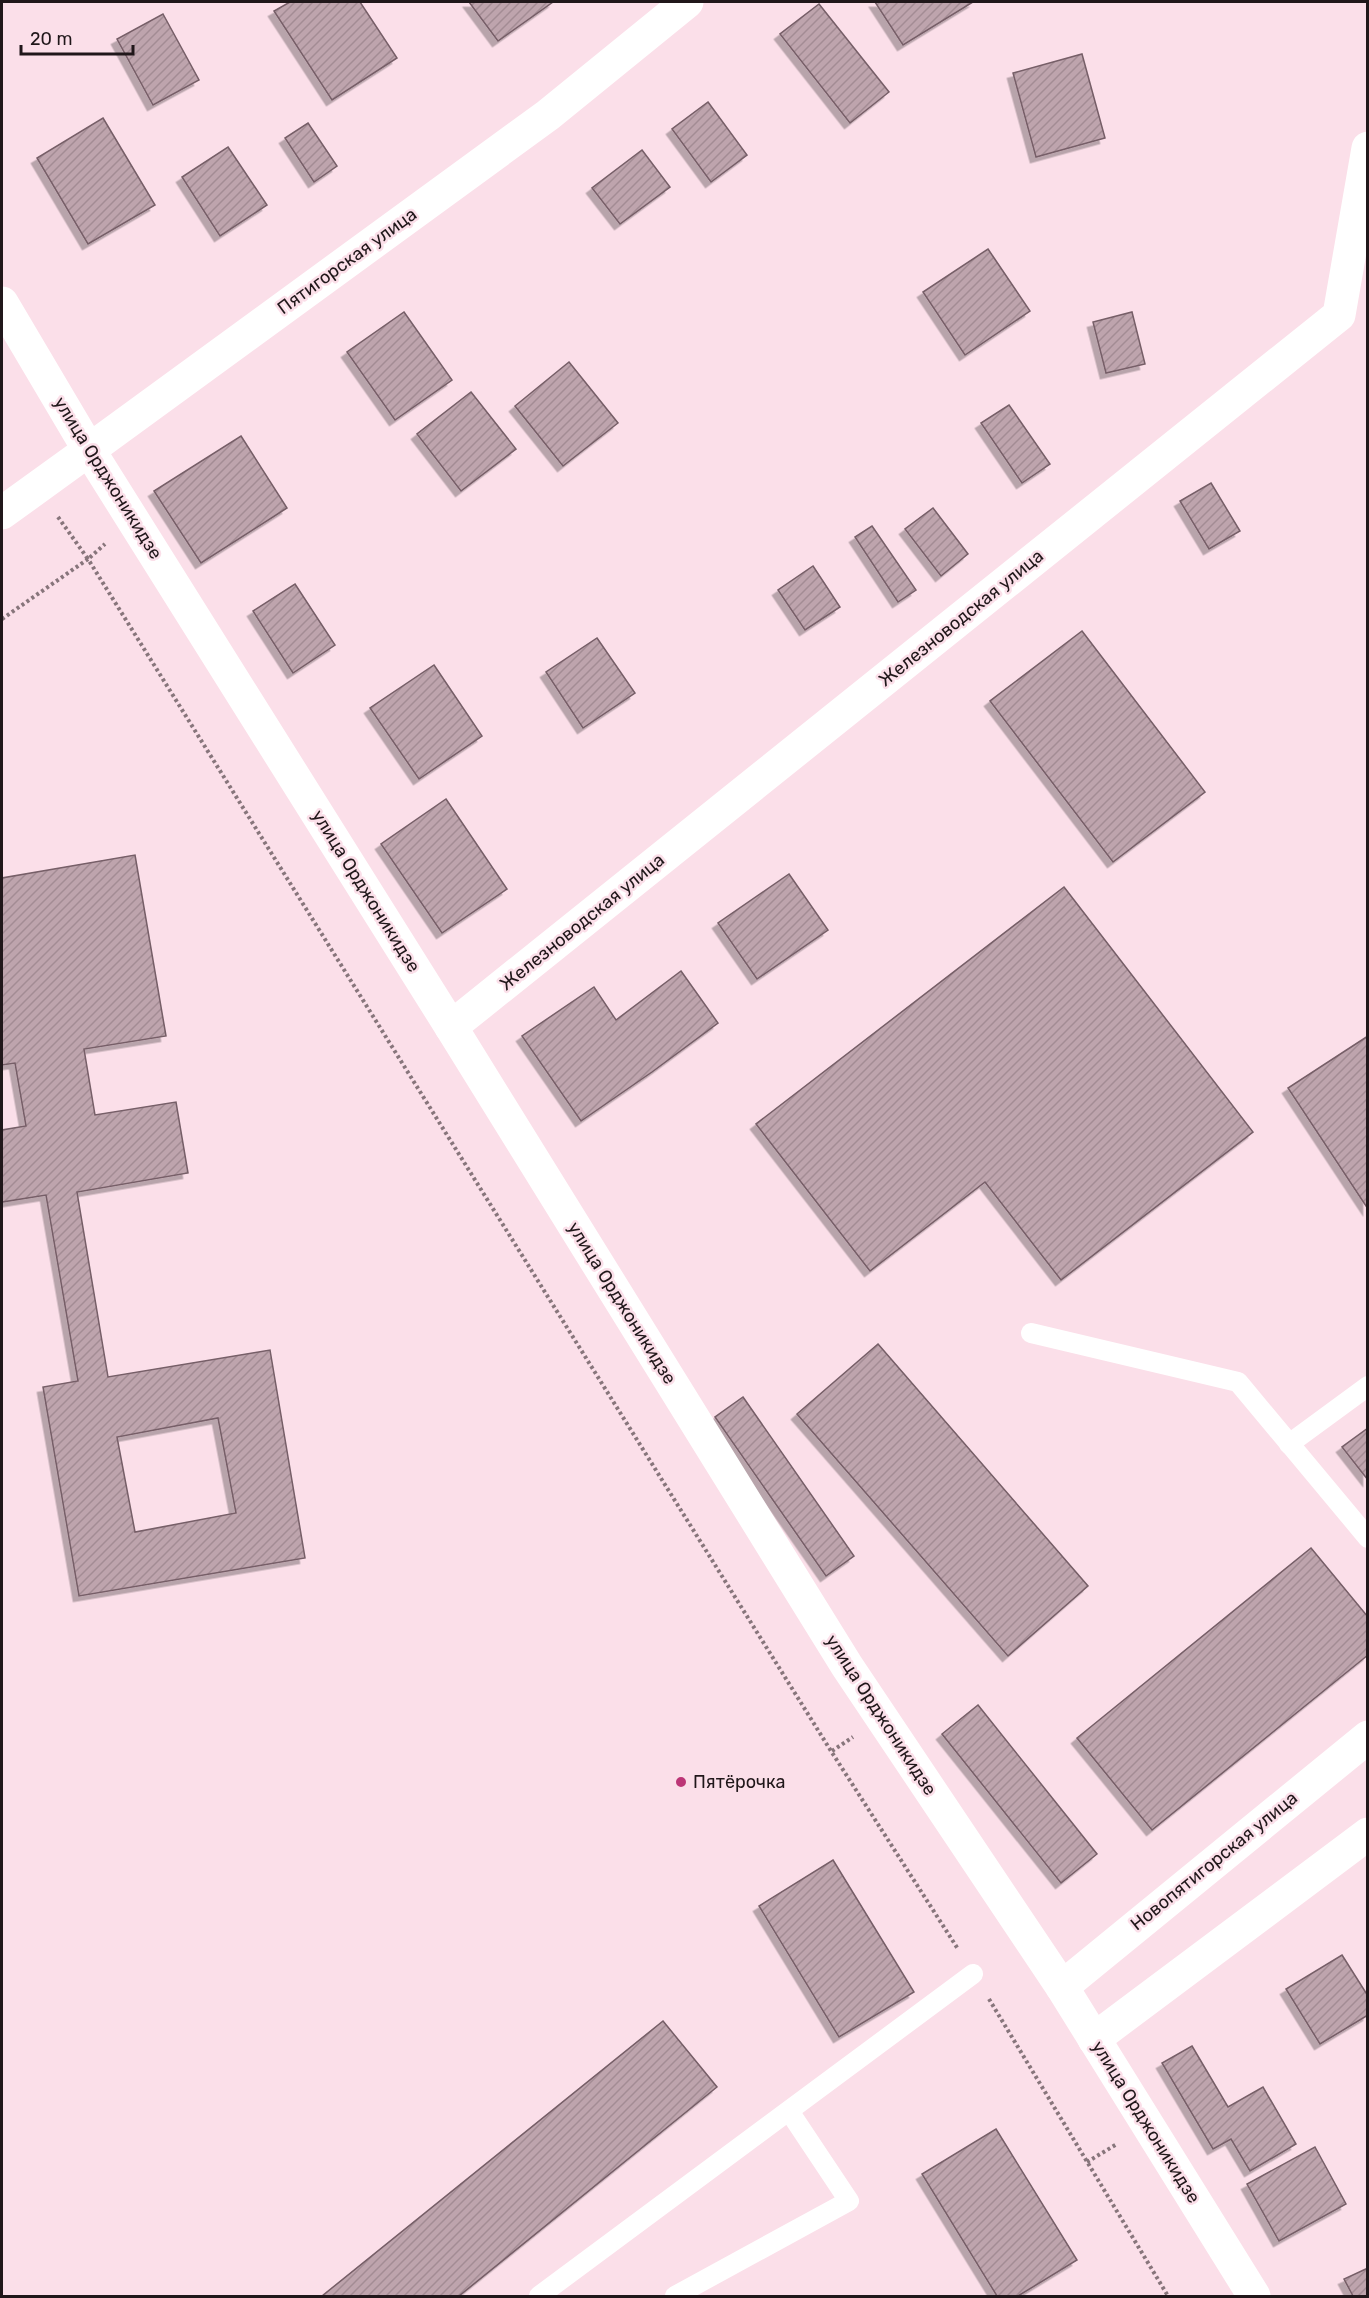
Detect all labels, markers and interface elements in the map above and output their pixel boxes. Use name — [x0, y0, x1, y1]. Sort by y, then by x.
scale bar — [21, 18, 134, 56]
text: 20 m — [30, 28, 72, 50]
street label: Пятигорская улица — [273, 203, 421, 319]
street label: улица Орджоникидзе — [49, 393, 167, 563]
street label: Железноводская улица — [874, 545, 1048, 691]
street label: улица Орджоникидзе — [307, 806, 425, 976]
street label: Железноводская улица — [495, 849, 669, 995]
street label: улица Орджоникидзе — [563, 1218, 681, 1388]
street label: улица Орджоникидзе — [821, 1630, 941, 1800]
place label: Пятёрочка — [693, 1771, 786, 1793]
marker: Пятёрочка — [674, 1775, 688, 1789]
street label: Новопятигорская улица — [1126, 1787, 1302, 1935]
street label: улица Орджоникидзе — [1087, 2037, 1205, 2207]

